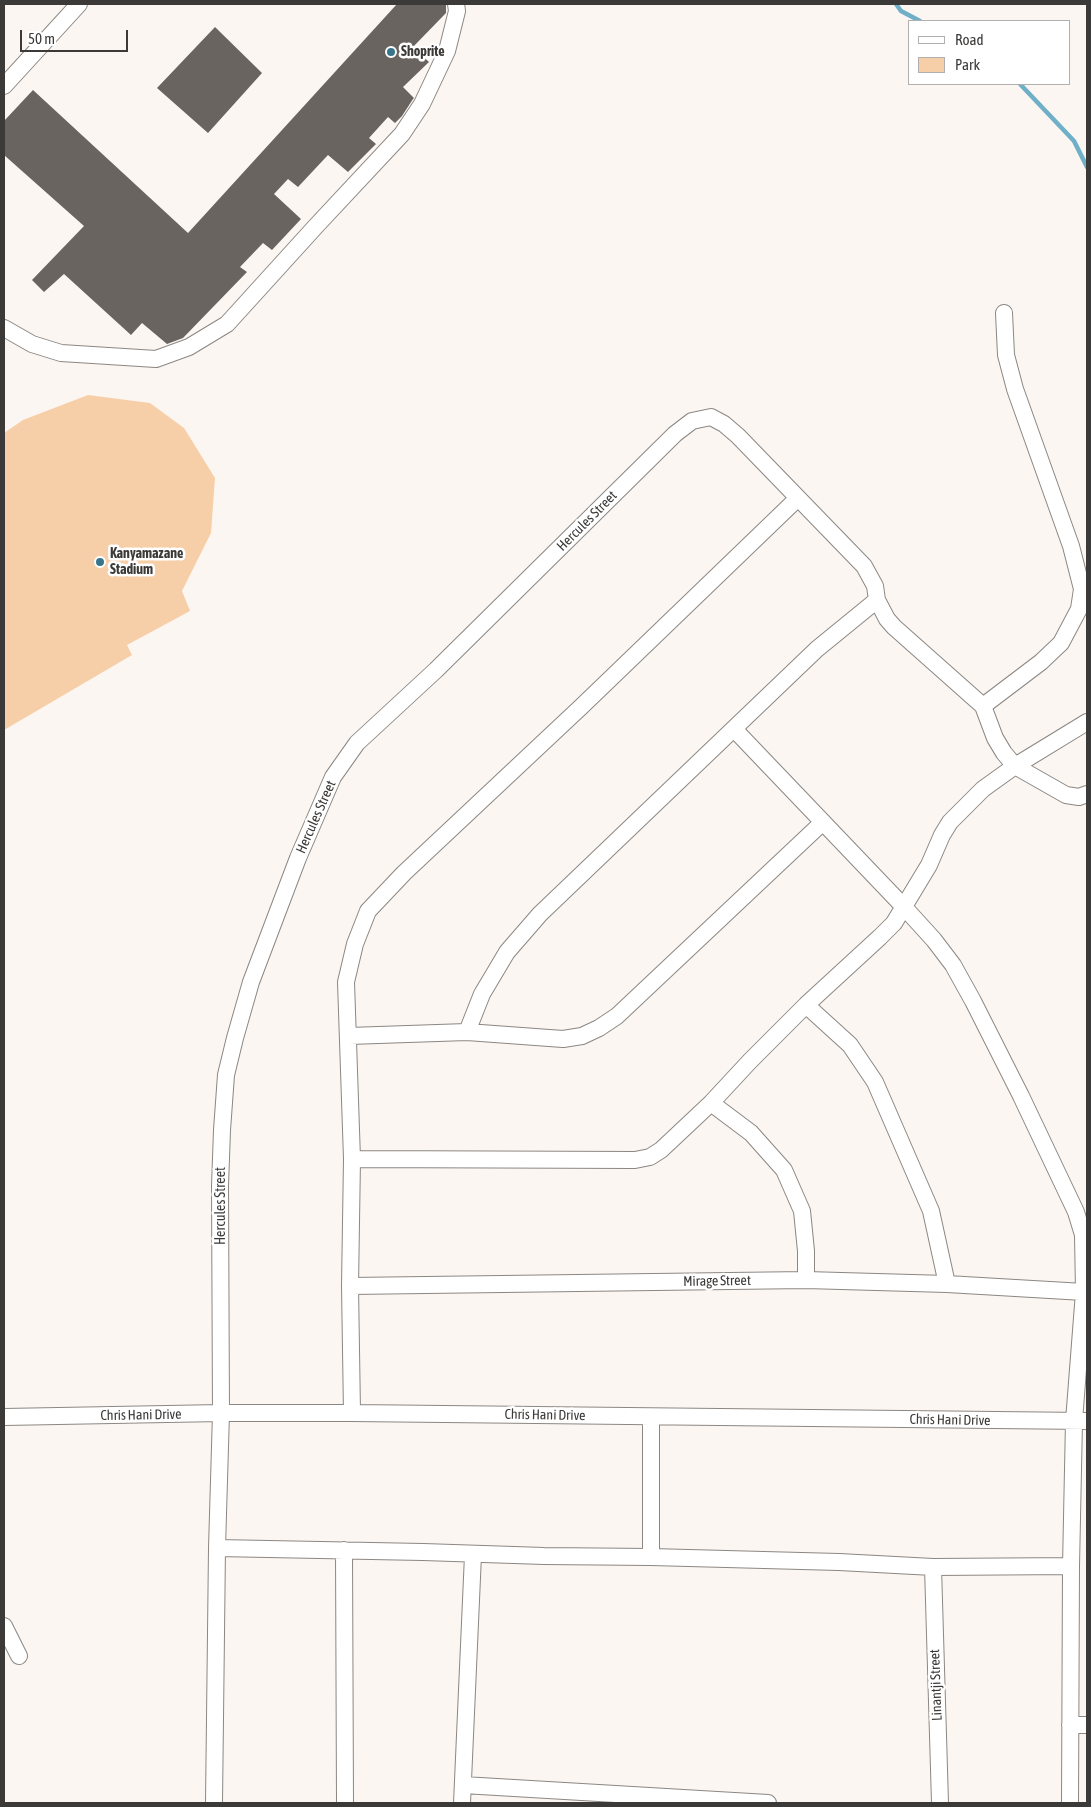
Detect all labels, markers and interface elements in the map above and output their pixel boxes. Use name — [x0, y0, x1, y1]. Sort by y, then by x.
scale bar — [22, 20, 130, 52]
legend — [908, 20, 1071, 85]
text: 50 m — [28, 30, 55, 47]
text: Road — [955, 31, 984, 48]
place label: Shoprite — [401, 44, 444, 60]
marker: Shoprite — [385, 46, 397, 58]
text: Park — [955, 56, 980, 73]
street label: Hercules Street — [553, 487, 621, 555]
place label: Kanyamazane Stadium — [110, 546, 183, 578]
marker: Kanyamazane Stadium — [94, 556, 106, 568]
street label: Hercules Street — [292, 778, 340, 856]
street label: Hercules Street — [213, 1167, 229, 1245]
street label: Mirage Street — [683, 1272, 751, 1290]
street label: Chris Hani Drive — [100, 1406, 182, 1424]
street label: Chris Hani Drive — [504, 1406, 586, 1424]
street label: Chris Hani Drive — [909, 1411, 991, 1429]
street label: Linantji Street — [926, 1649, 946, 1721]

